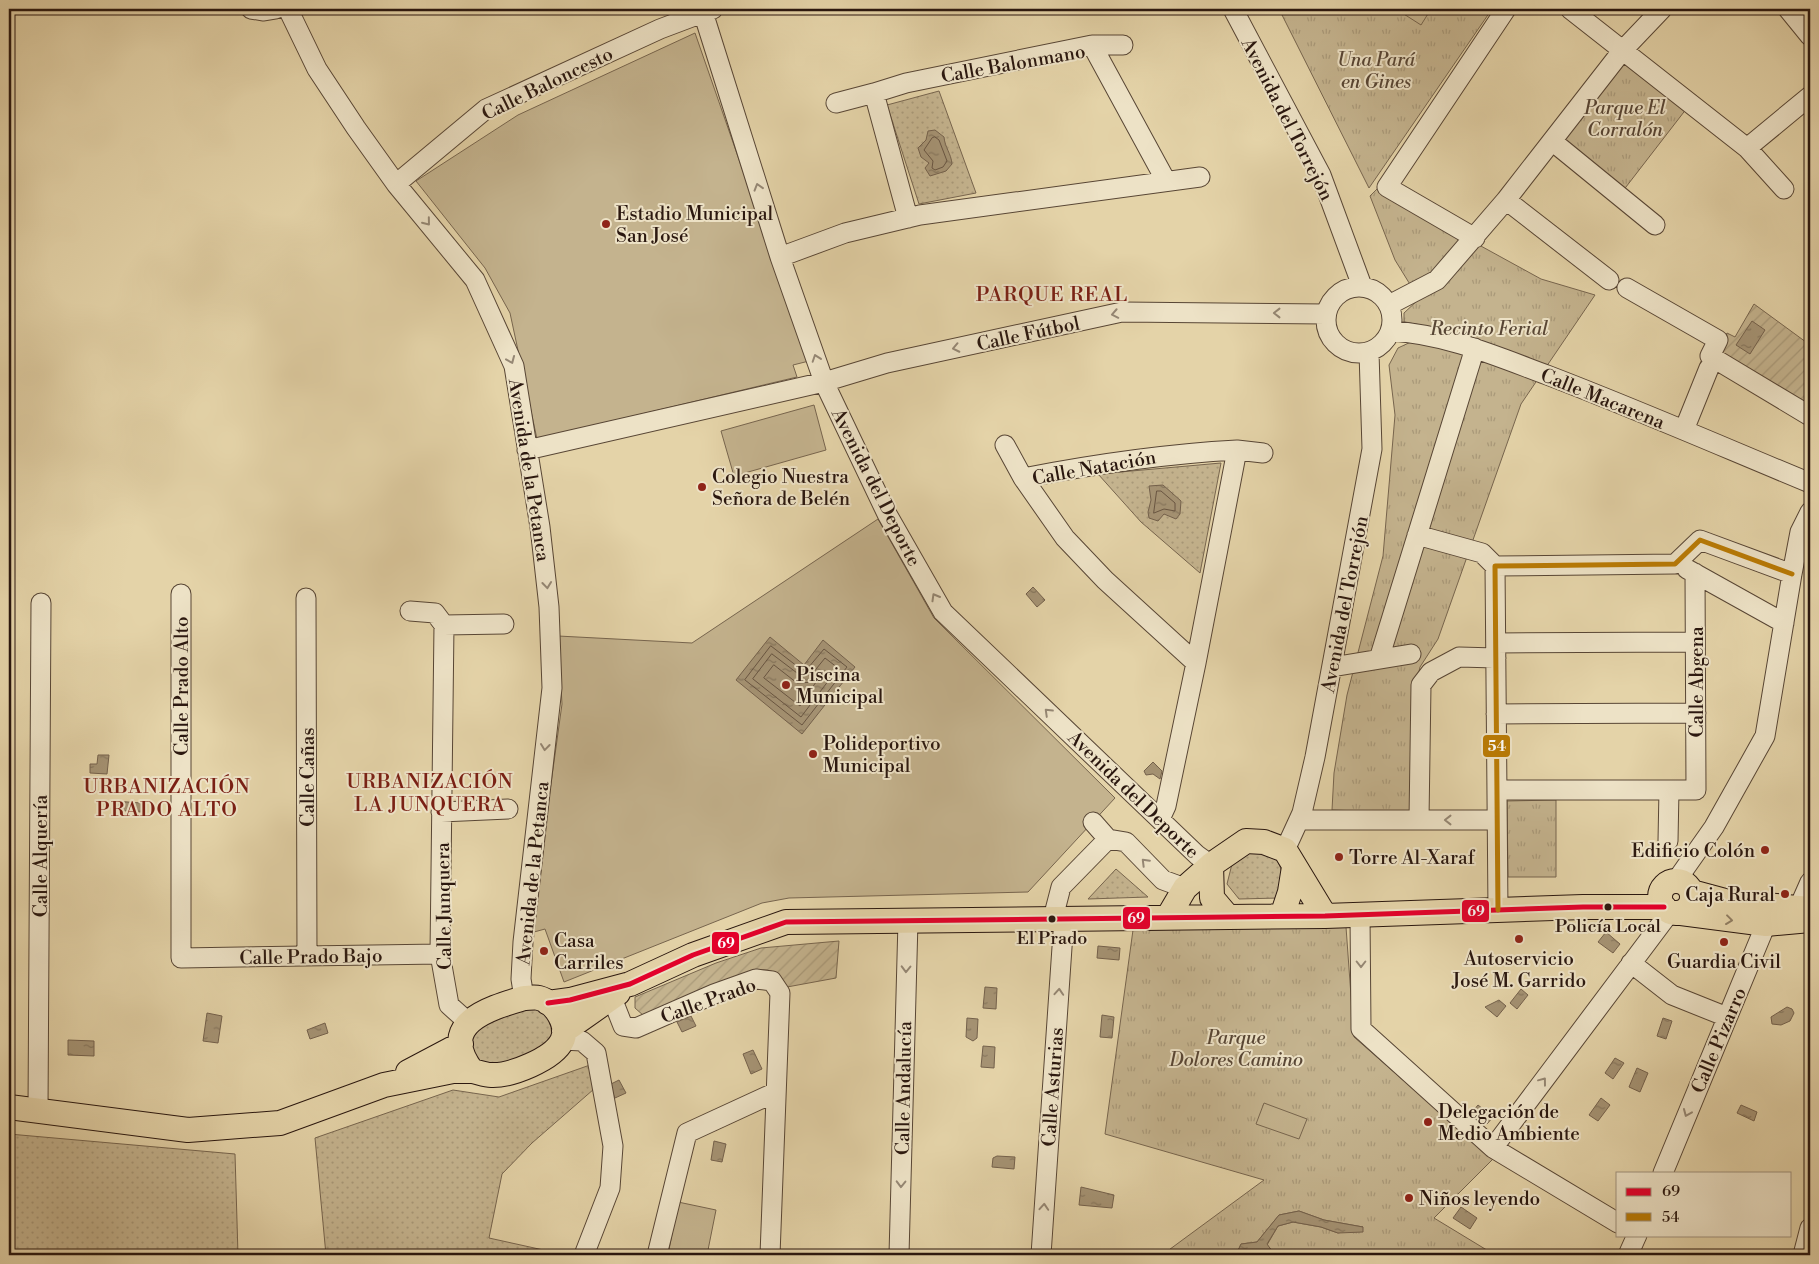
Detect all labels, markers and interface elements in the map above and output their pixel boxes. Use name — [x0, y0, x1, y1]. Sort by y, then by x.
street label: Avenida del Torrejón — [1235, 33, 1339, 205]
street label: Calle Balonmano — [939, 39, 1087, 89]
street label: Calle Baloncesto — [478, 42, 617, 126]
park label: Una Pará en Gines — [1337, 48, 1416, 94]
park label: Parque El Corralón — [1583, 96, 1666, 142]
one-way arrow — [754, 184, 764, 192]
place label: Estadio Municipal San José — [616, 202, 774, 248]
one-way arrow — [422, 216, 430, 225]
marker: Estadio Municipal San José — [600, 218, 612, 230]
district label: PARQUE REAL — [976, 283, 1128, 308]
one-way arrow — [1110, 308, 1119, 319]
one-way arrow — [1273, 308, 1280, 318]
street label: Calle Fútbol — [975, 311, 1082, 357]
park label: Recinto Ferial — [1429, 317, 1548, 341]
one-way arrow — [951, 342, 960, 353]
one-way arrow — [812, 354, 822, 363]
one-way arrow — [504, 355, 515, 364]
street label: Calle Macarena — [1537, 363, 1668, 435]
street label: Avenida de la Petanca — [503, 376, 555, 564]
street label: Avenida del Deporte — [826, 404, 926, 570]
street label: Calle Natación — [1030, 445, 1158, 491]
place label: Colegio Nuestra Señora de Belén — [712, 465, 850, 511]
marker: Colegio Nuestra Señora de Belén — [696, 481, 708, 493]
street label: Avenida del Torrejón — [1316, 514, 1374, 696]
one-way arrow — [541, 581, 552, 589]
one-way arrow — [931, 594, 941, 603]
street label: Calle Prado Alto — [170, 616, 194, 756]
street label: Calle Abgena — [1685, 626, 1709, 738]
place label: Piscina Municipal — [796, 663, 884, 709]
marker: Piscina Municipal — [780, 679, 792, 691]
one-way arrow — [1045, 709, 1054, 718]
street label: Avenida del Deporte — [1062, 725, 1204, 864]
street label: Calle Cañas — [296, 727, 320, 827]
place label: Polideportivo Municipal — [823, 732, 941, 778]
line badge: 54 — [1482, 734, 1511, 758]
text: 54 — [1488, 738, 1506, 756]
one-way arrow — [540, 743, 551, 751]
marker: Polideportivo Municipal — [807, 748, 819, 760]
district label: URBANIZACIÓN LA JUNQUERA — [346, 769, 514, 818]
district label: URBANIZACIÓN PRADO ALTO — [83, 774, 251, 823]
street label: Avenida de la Petanca — [511, 780, 555, 967]
street label: Calle Alquería — [29, 794, 53, 917]
one-way arrow — [1444, 815, 1452, 825]
place label: Edificio Colón — [1631, 839, 1755, 863]
street label: Calle Junquera — [431, 842, 457, 970]
marker: Edificio Colón — [1759, 844, 1771, 856]
place label: Torre Al-Xaraf — [1349, 846, 1476, 870]
marker: Torre Al-Xaraf — [1333, 851, 1345, 863]
one-way arrow — [1142, 858, 1151, 867]
place label: Caja Rural — [1685, 883, 1775, 907]
marker: Caja Rural — [1779, 888, 1791, 900]
line badge: 69 — [1461, 899, 1490, 923]
marker: Policía Local — [1603, 902, 1613, 912]
text: 69 — [1467, 903, 1485, 921]
line badge: 69 — [1122, 906, 1151, 930]
text: 69 — [1127, 910, 1145, 928]
marker: El Prado — [1047, 914, 1057, 924]
one-way arrow — [1725, 914, 1733, 925]
place label: Policía Local — [1555, 915, 1662, 938]
place label: El Prado — [1017, 927, 1087, 950]
place label: Casa Carriles — [554, 929, 624, 975]
line badge: 69 — [711, 931, 740, 955]
marker: Autoservicio José M. Garrido — [1513, 933, 1525, 945]
text: 69 — [717, 935, 735, 953]
marker: Guardia Civil — [1718, 936, 1730, 948]
street label: Calle Prado Bajo — [239, 944, 383, 970]
marker: Casa Carriles — [538, 945, 550, 957]
place label: Autoservicio José M. Garrido — [1451, 947, 1586, 993]
place label: Guardia Civil — [1667, 950, 1781, 974]
one-way arrow — [1356, 960, 1366, 968]
one-way arrow — [901, 966, 912, 974]
street label: Calle Prado — [657, 973, 759, 1029]
street label: Calle Pizarro — [1686, 984, 1752, 1097]
one-way arrow — [1053, 988, 1064, 996]
street label: Calle Andalucía — [891, 1020, 917, 1155]
park label: Parque Dolores Camino — [1168, 1026, 1303, 1072]
street label: Calle Asturias — [1037, 1027, 1069, 1147]
one-way arrow — [1538, 1078, 1546, 1087]
place label: Delegación de Medio Ambiente — [1438, 1100, 1580, 1146]
one-way arrow — [1683, 1109, 1693, 1117]
marker: Delegación de Medio Ambiente — [1422, 1116, 1434, 1128]
legend — [1616, 1172, 1792, 1236]
one-way arrow — [896, 1180, 906, 1188]
text: 69 — [1662, 1182, 1680, 1201]
place label: Niños leyendo — [1419, 1187, 1540, 1211]
marker: Niños leyendo — [1403, 1192, 1415, 1204]
one-way arrow — [1038, 1202, 1049, 1210]
text: 54 — [1662, 1208, 1680, 1227]

